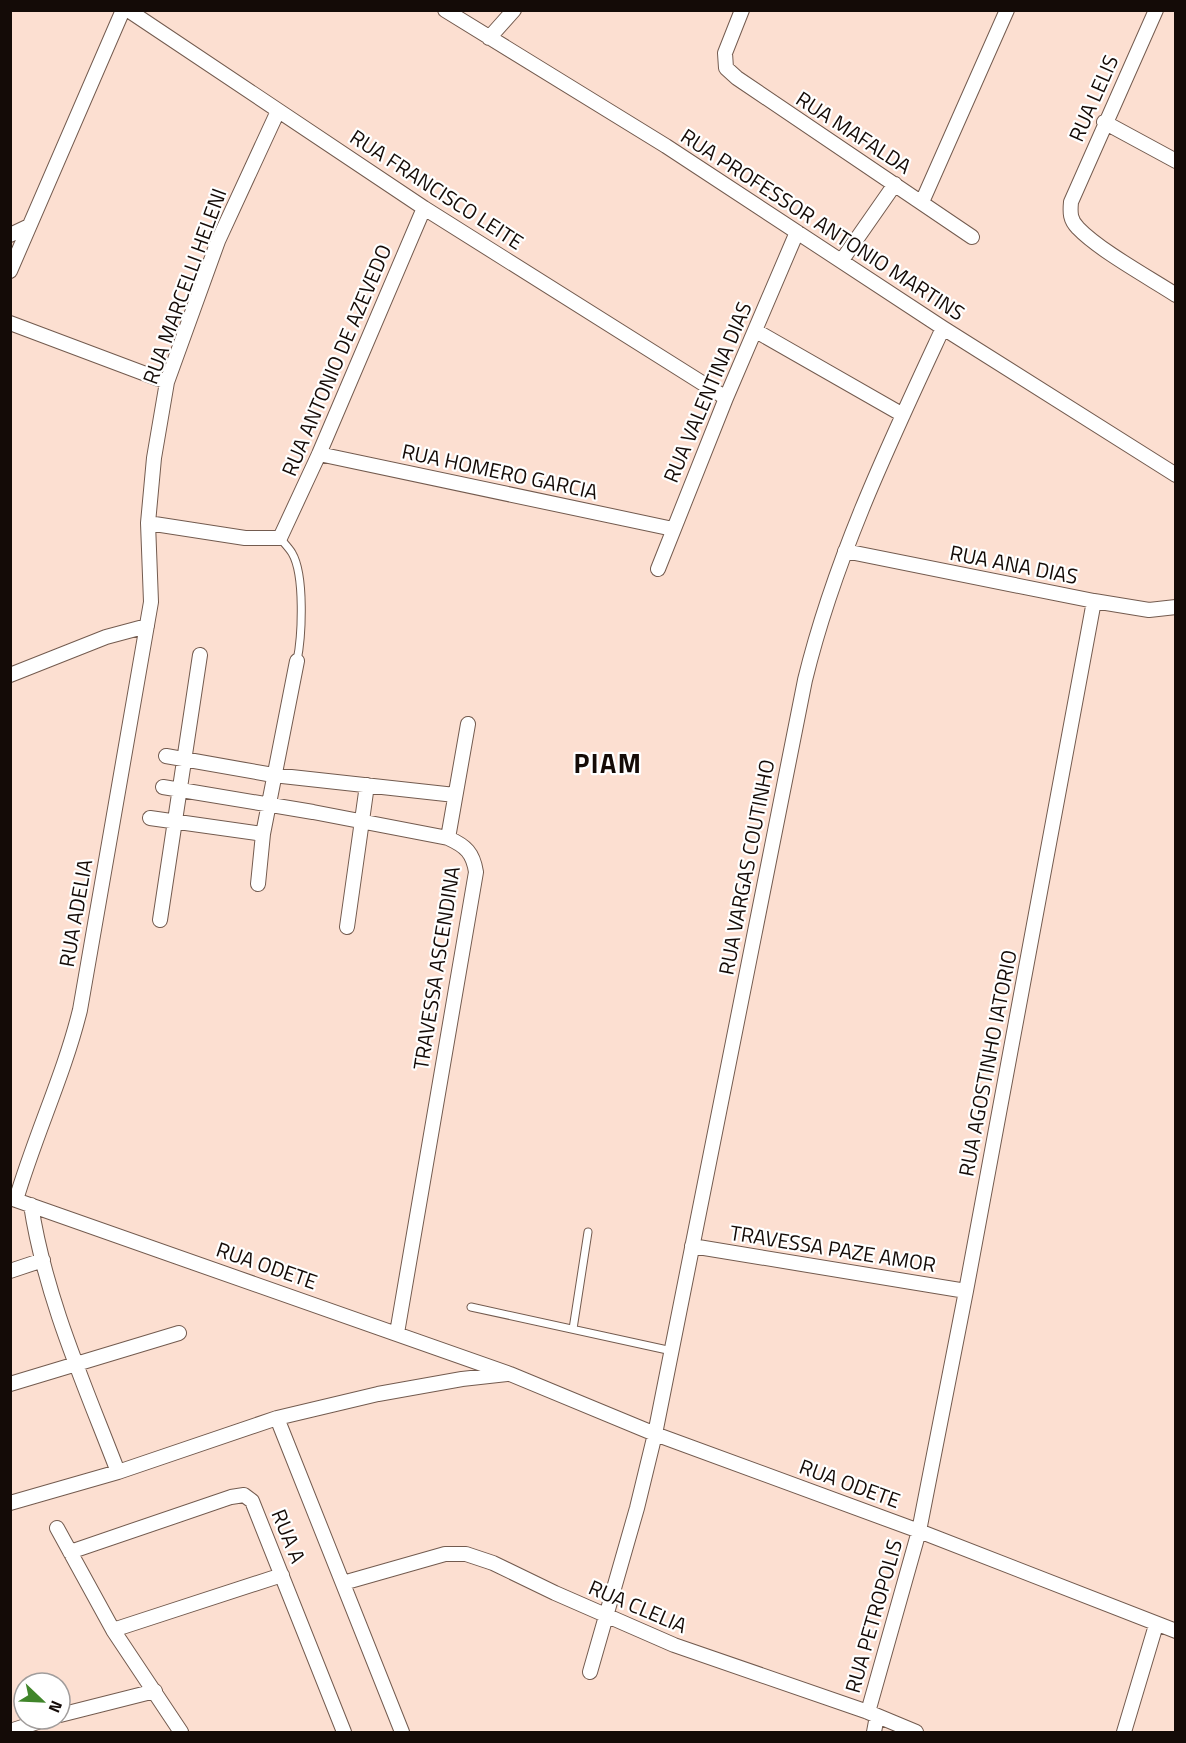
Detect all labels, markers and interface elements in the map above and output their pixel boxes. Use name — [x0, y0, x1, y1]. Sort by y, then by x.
street label: RUA LELIS — [1060, 50, 1126, 146]
street label: RUA MAFALDA — [790, 83, 919, 182]
street label: RUA PROFESSOR ANTONIO MARTINS — [675, 120, 971, 328]
street label: RUA FRANCISCO LEITE — [344, 121, 530, 257]
street label: RUA MARCELLI HELENI — [134, 184, 234, 388]
street label: RUA ANTONIO DE AZEVEDO — [273, 239, 399, 481]
street label: RUA VALENTINA DIAS — [654, 297, 760, 487]
street label: RUA HOMERO GARCIA — [399, 435, 601, 508]
street label: RUA ANA DIAS — [947, 536, 1081, 592]
district label: PIAM — [573, 742, 643, 783]
street label: RUA VARGAS COUTINHO — [709, 757, 783, 977]
street label: RUA ADELIA — [50, 856, 100, 969]
street label: TRAVESSA ASCENDINA — [404, 863, 468, 1072]
street label: RUA AGOSTINHO IATORIO — [949, 947, 1025, 1179]
street label: TRAVESSA PAZE AMOR — [728, 1216, 938, 1280]
street label: RUA ODETE — [212, 1233, 322, 1297]
street label: RUA ODETE — [795, 1450, 905, 1516]
street label: RUA A — [264, 1504, 314, 1568]
street label: RUA PETROPOLIS — [836, 1536, 910, 1696]
street label: RUA CLELIA — [584, 1571, 693, 1641]
north arrow — [12, 1671, 72, 1731]
text: N — [43, 1697, 69, 1717]

